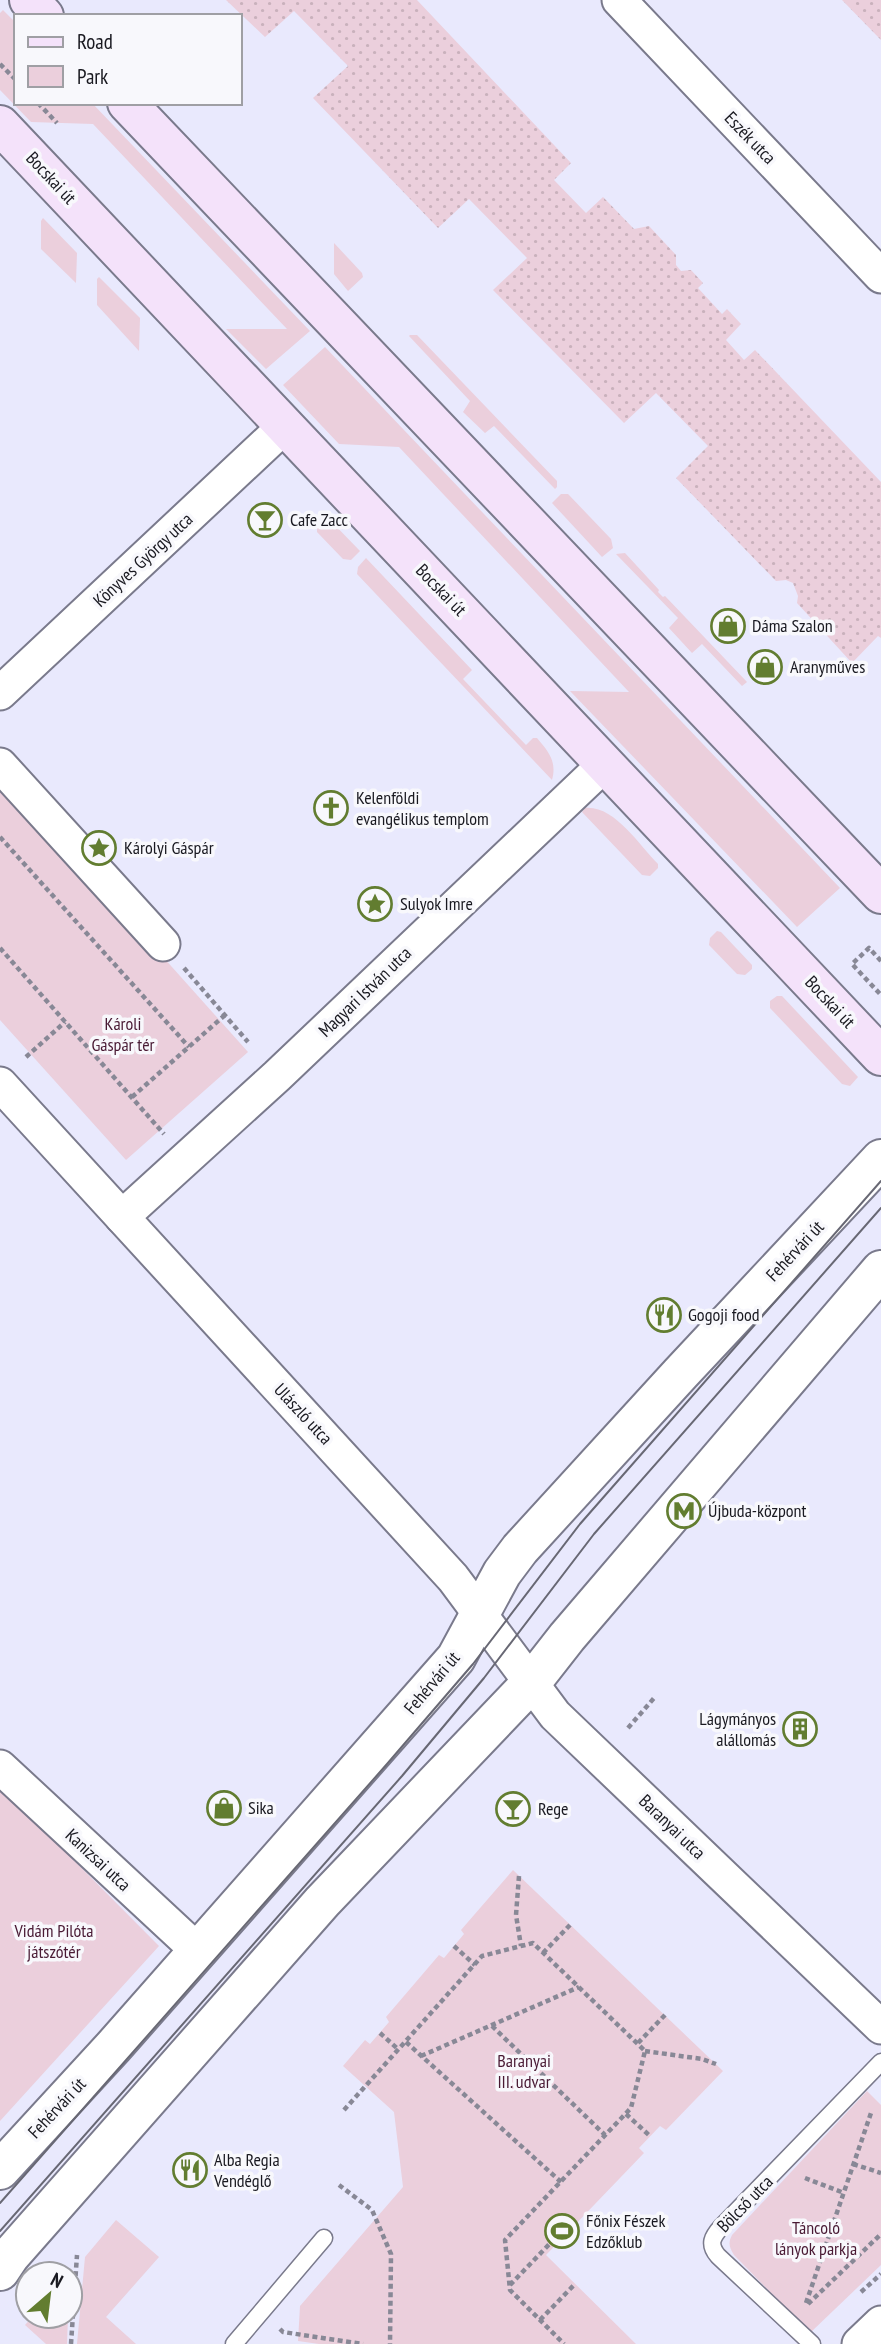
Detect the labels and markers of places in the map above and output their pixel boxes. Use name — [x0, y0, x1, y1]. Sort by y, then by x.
bar icon: Cafe Zacc — [246, 501, 284, 539]
place label: Cafe Zacc — [290, 508, 349, 531]
shop icon: Dáma Szalon — [709, 607, 747, 645]
place label: Dáma Szalon — [752, 614, 833, 637]
shop icon: Aranyműves — [746, 648, 784, 686]
place label: Aranyműves — [790, 655, 865, 678]
place label: Kelenföldi evangélikus templom — [356, 786, 489, 830]
church icon: Kelenföldi evangélikus templom — [312, 789, 350, 827]
place icon: Károlyi Gáspár — [80, 829, 118, 867]
place label: Károlyi Gáspár — [124, 836, 214, 859]
place icon: Sulyok Imre — [356, 885, 394, 923]
place label: Sulyok Imre — [400, 892, 473, 915]
restaurant icon: Gogoji food — [645, 1296, 683, 1334]
place label: Gogoji food — [688, 1303, 760, 1326]
metro station icon: Újbuda-központ — [665, 1492, 703, 1530]
place label: Újbuda-központ — [708, 1499, 806, 1522]
place label: Lágymányos alállomás — [699, 1707, 776, 1751]
building icon: Lágymányos alállomás — [781, 1710, 819, 1748]
shop icon: Sika — [205, 1789, 243, 1827]
bar icon: Rege — [494, 1790, 532, 1828]
place label: Sika — [248, 1796, 274, 1819]
place label: Rege — [538, 1797, 568, 1820]
place label: Alba Regia Vendéglő — [213, 2148, 280, 2192]
restaurant icon: Alba Regia Vendéglő — [171, 2151, 209, 2189]
place label: Főnix Fészek Edzőklub — [586, 2209, 665, 2253]
sports icon: Főnix Fészek Edzőklub — [543, 2212, 581, 2250]

